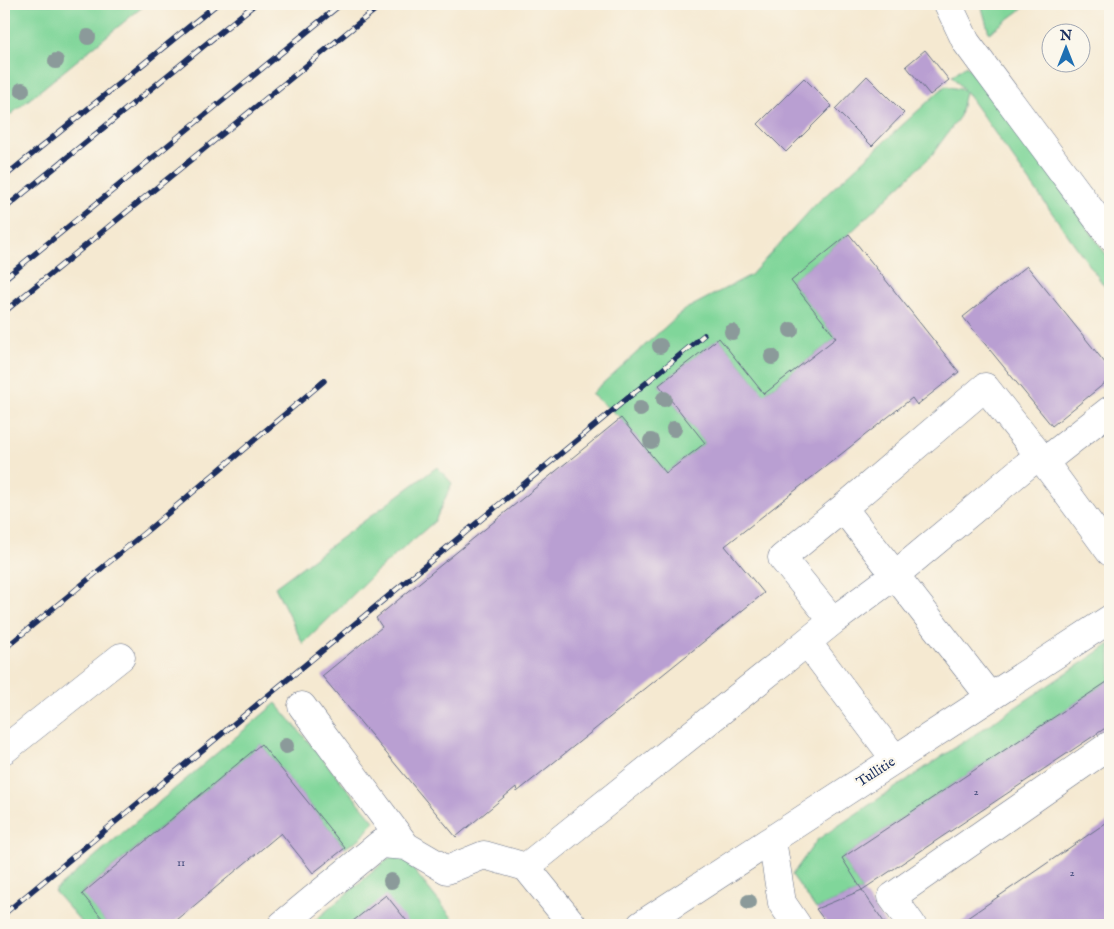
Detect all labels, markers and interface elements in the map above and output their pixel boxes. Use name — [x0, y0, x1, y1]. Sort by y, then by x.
north arrow — [1042, 22, 1092, 72]
text: N — [1059, 27, 1072, 45]
street label: Tullitie — [853, 753, 899, 791]
house number: 2 — [973, 785, 979, 799]
house number: 11 — [177, 856, 185, 870]
house number: 2 — [1069, 866, 1075, 880]

